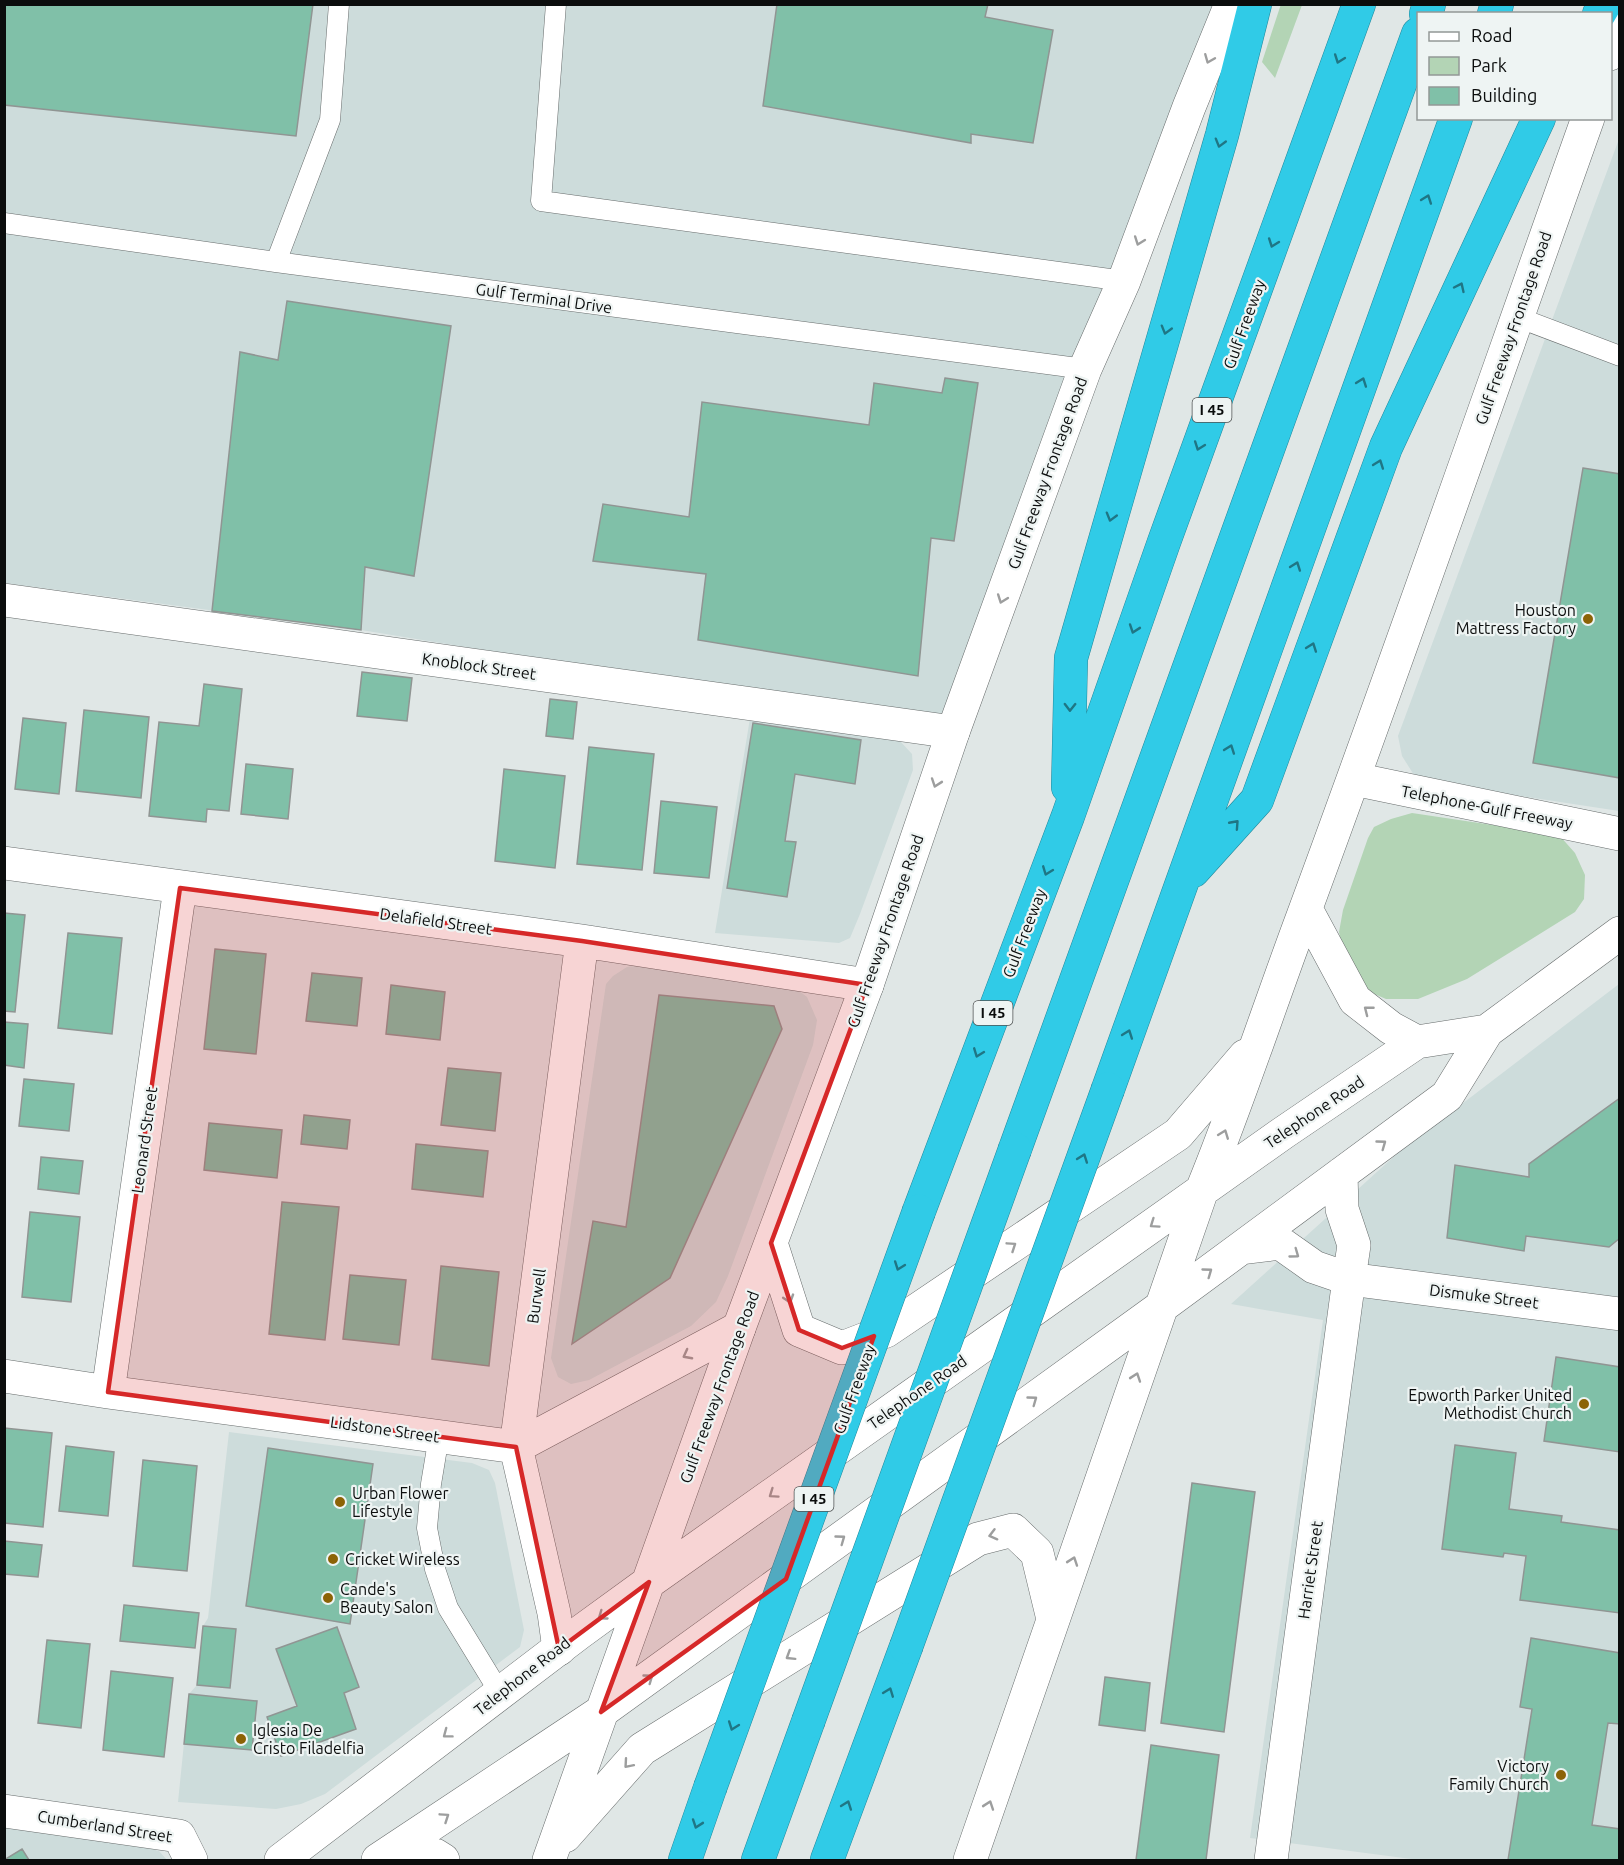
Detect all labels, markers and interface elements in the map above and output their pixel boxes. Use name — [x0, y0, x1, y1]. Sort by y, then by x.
legend — [1417, 12, 1612, 120]
text: Road — [1471, 25, 1513, 45]
one-way arrow — [1204, 52, 1216, 63]
one-way arrow — [1334, 54, 1347, 64]
text: Park — [1471, 55, 1507, 75]
text: Building — [1471, 85, 1537, 105]
one-way arrow — [1214, 137, 1227, 147]
one-way arrow — [1420, 194, 1433, 205]
street label: Gulf Freeway Frontage Road — [1471, 229, 1555, 427]
one-way arrow — [1134, 235, 1147, 246]
one-way arrow — [1268, 237, 1280, 248]
street label: Gulf Freeway — [1219, 277, 1269, 371]
street label: Gulf Terminal Drive — [475, 280, 613, 316]
one-way arrow — [1453, 282, 1465, 293]
one-way arrow — [1160, 325, 1173, 335]
street label: Gulf Freeway Frontage Road — [1004, 374, 1090, 572]
one-way arrow — [1354, 377, 1367, 388]
road number: I 45 — [1192, 398, 1232, 422]
one-way arrow — [1194, 440, 1207, 451]
one-way arrow — [1372, 459, 1385, 470]
one-way arrow — [1106, 512, 1119, 522]
one-way arrow — [1289, 561, 1301, 572]
one-way arrow — [996, 593, 1009, 604]
place label: Houston Mattress Factory — [1456, 601, 1576, 637]
marker: Houston Mattress Factory — [1581, 612, 1595, 626]
one-way arrow — [1128, 624, 1141, 634]
one-way arrow — [1305, 642, 1318, 653]
street label: Knoblock Street — [421, 649, 538, 683]
one-way arrow — [1064, 702, 1076, 711]
one-way arrow — [1223, 745, 1236, 755]
one-way arrow — [931, 777, 944, 788]
street label: Telephone-Gulf Freeway — [1400, 782, 1575, 833]
one-way arrow — [1228, 820, 1239, 831]
street label: Gulf Freeway Frontage Road — [843, 832, 927, 1030]
one-way arrow — [1042, 865, 1055, 875]
street label: Gulf Freeway — [999, 886, 1049, 980]
street label: Delafield Street — [379, 904, 494, 938]
road number: I 45 — [974, 1001, 1012, 1025]
one-way arrow — [1364, 1007, 1375, 1018]
one-way arrow — [1120, 1029, 1133, 1040]
one-way arrow — [973, 1047, 986, 1058]
street label: Telephone Road — [1261, 1072, 1367, 1152]
street label: Leonard Street — [128, 1085, 160, 1194]
one-way arrow — [1217, 1130, 1229, 1141]
one-way arrow — [1375, 1140, 1386, 1151]
one-way arrow — [1076, 1153, 1089, 1164]
one-way arrow — [1150, 1216, 1161, 1227]
one-way arrow — [1006, 1242, 1017, 1253]
one-way arrow — [1289, 1247, 1300, 1258]
one-way arrow — [893, 1260, 906, 1271]
street label: Burwell — [523, 1267, 549, 1325]
one-way arrow — [1201, 1269, 1212, 1280]
street label: Dismuke Street — [1428, 1280, 1540, 1312]
street label: Gulf Freeway Frontage Road — [676, 1288, 762, 1486]
one-way arrow — [782, 1293, 794, 1304]
street label: Gulf Freeway — [829, 1342, 879, 1436]
one-way arrow — [683, 1348, 694, 1360]
street label: Telephone Road — [864, 1351, 970, 1433]
one-way arrow — [1129, 1372, 1141, 1383]
place label: Epworth Parker United Methodist Church — [1408, 1386, 1572, 1422]
one-way arrow — [1026, 1396, 1037, 1407]
marker: Epworth Parker United Methodist Church — [1577, 1397, 1591, 1411]
street label: Lidstone Street — [329, 1412, 442, 1446]
place label: Urban Flower Lifestyle — [352, 1484, 449, 1520]
one-way arrow — [768, 1487, 779, 1498]
road number: I 45 — [794, 1487, 834, 1511]
marker: Urban Flower Lifestyle — [333, 1495, 347, 1509]
street label: Harriet Street — [1294, 1519, 1326, 1620]
one-way arrow — [988, 1528, 998, 1541]
one-way arrow — [834, 1535, 845, 1546]
place label: Cricket Wireless — [345, 1550, 460, 1568]
marker: Cricket Wireless — [326, 1552, 340, 1566]
one-way arrow — [1065, 1556, 1078, 1567]
place label: Cande's Beauty Salon — [340, 1580, 433, 1616]
marker: Cande's Beauty Salon — [321, 1591, 335, 1605]
one-way arrow — [598, 1609, 609, 1620]
street label: Telephone Road — [471, 1633, 573, 1719]
one-way arrow — [786, 1649, 796, 1661]
one-way arrow — [642, 1674, 653, 1685]
one-way arrow — [882, 1687, 894, 1698]
one-way arrow — [727, 1720, 740, 1730]
place label: Iglesia De Cristo Filadelfia — [253, 1721, 364, 1757]
one-way arrow — [443, 1727, 454, 1738]
marker: Iglesia De Cristo Filadelfia — [234, 1732, 248, 1746]
one-way arrow — [625, 1757, 636, 1768]
place label: Victory Family Church — [1449, 1757, 1549, 1793]
marker: Victory Family Church — [1554, 1768, 1568, 1782]
one-way arrow — [981, 1800, 994, 1811]
one-way arrow — [839, 1801, 852, 1811]
street label: Cumberland Street — [36, 1806, 174, 1846]
one-way arrow — [438, 1813, 449, 1824]
one-way arrow — [692, 1818, 705, 1829]

